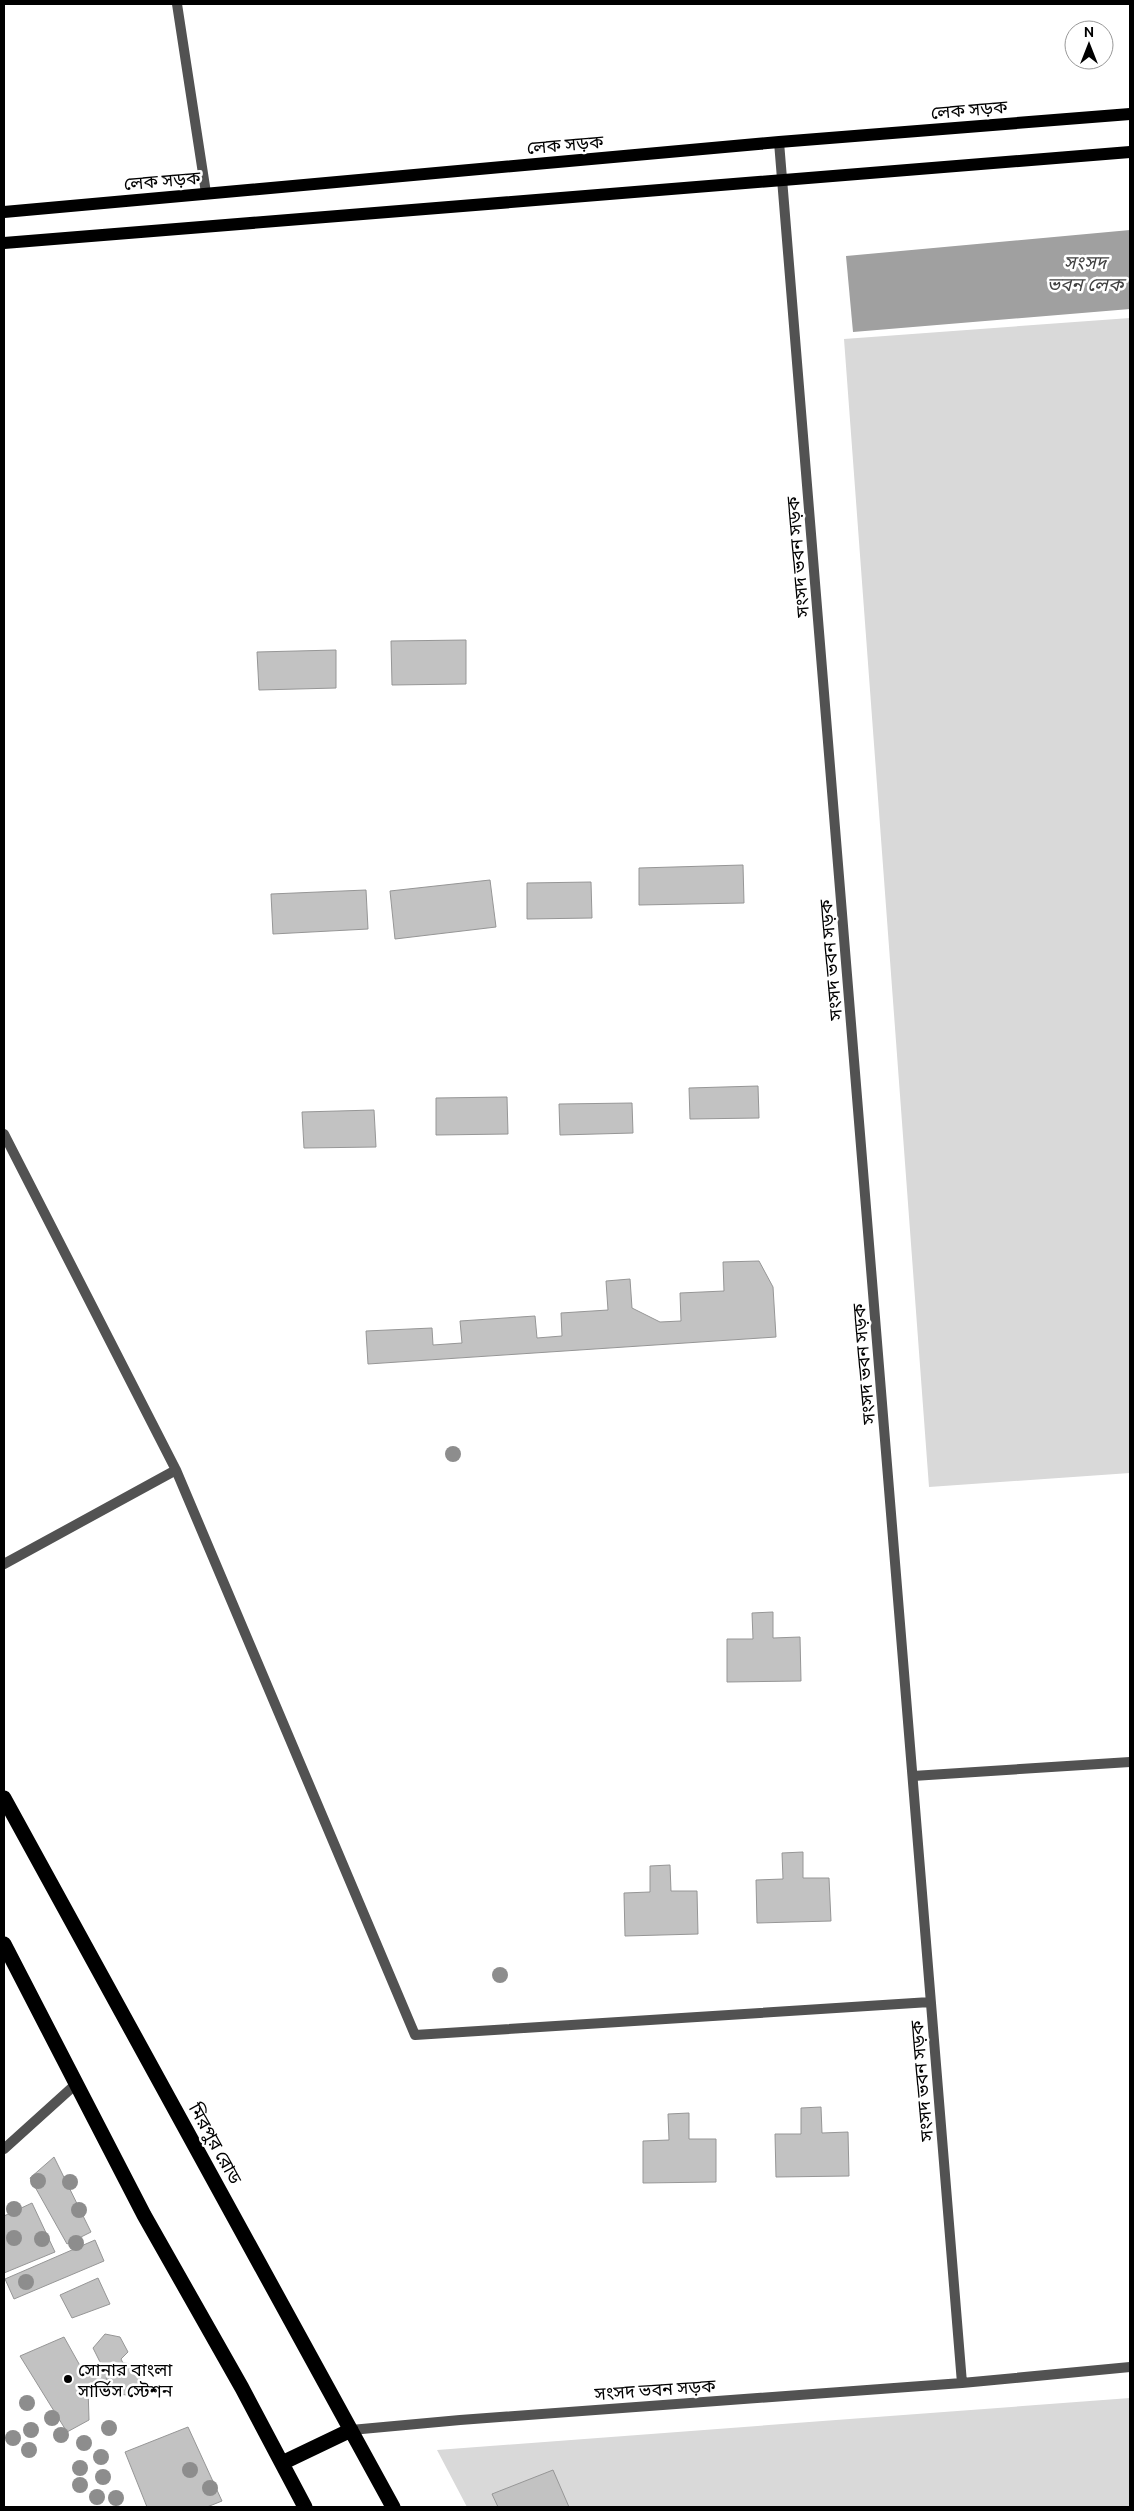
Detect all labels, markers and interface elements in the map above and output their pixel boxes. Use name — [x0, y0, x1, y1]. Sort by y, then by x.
north arrow — [1064, 20, 1114, 70]
text: N — [1084, 24, 1094, 40]
street label: লেক সড়ক — [930, 96, 1009, 122]
street label: লেক সড়ক — [526, 131, 605, 157]
street label: লেক সড়ক — [123, 167, 202, 193]
water label: সংসদ ভবন লেক — [1047, 251, 1127, 295]
street label: সংসদ ভবন সড়ক — [782, 495, 812, 619]
street label: সংসদ ভবন সড়ক — [815, 898, 845, 1022]
street label: সংসদ ভবন সড়ক — [848, 1302, 878, 1426]
street label: সংসদ ভবন সড়ক — [906, 2019, 936, 2143]
street label: মিরপুর রোড — [183, 2098, 246, 2188]
place label: সোনার বাংলা সার্ভিস স্টেশন — [77, 2359, 174, 2400]
marker: সোনার বাংলা সার্ভিস স্টেশন — [62, 2373, 74, 2385]
street label: সংসদ ভবন সড়ক — [593, 2375, 717, 2403]

